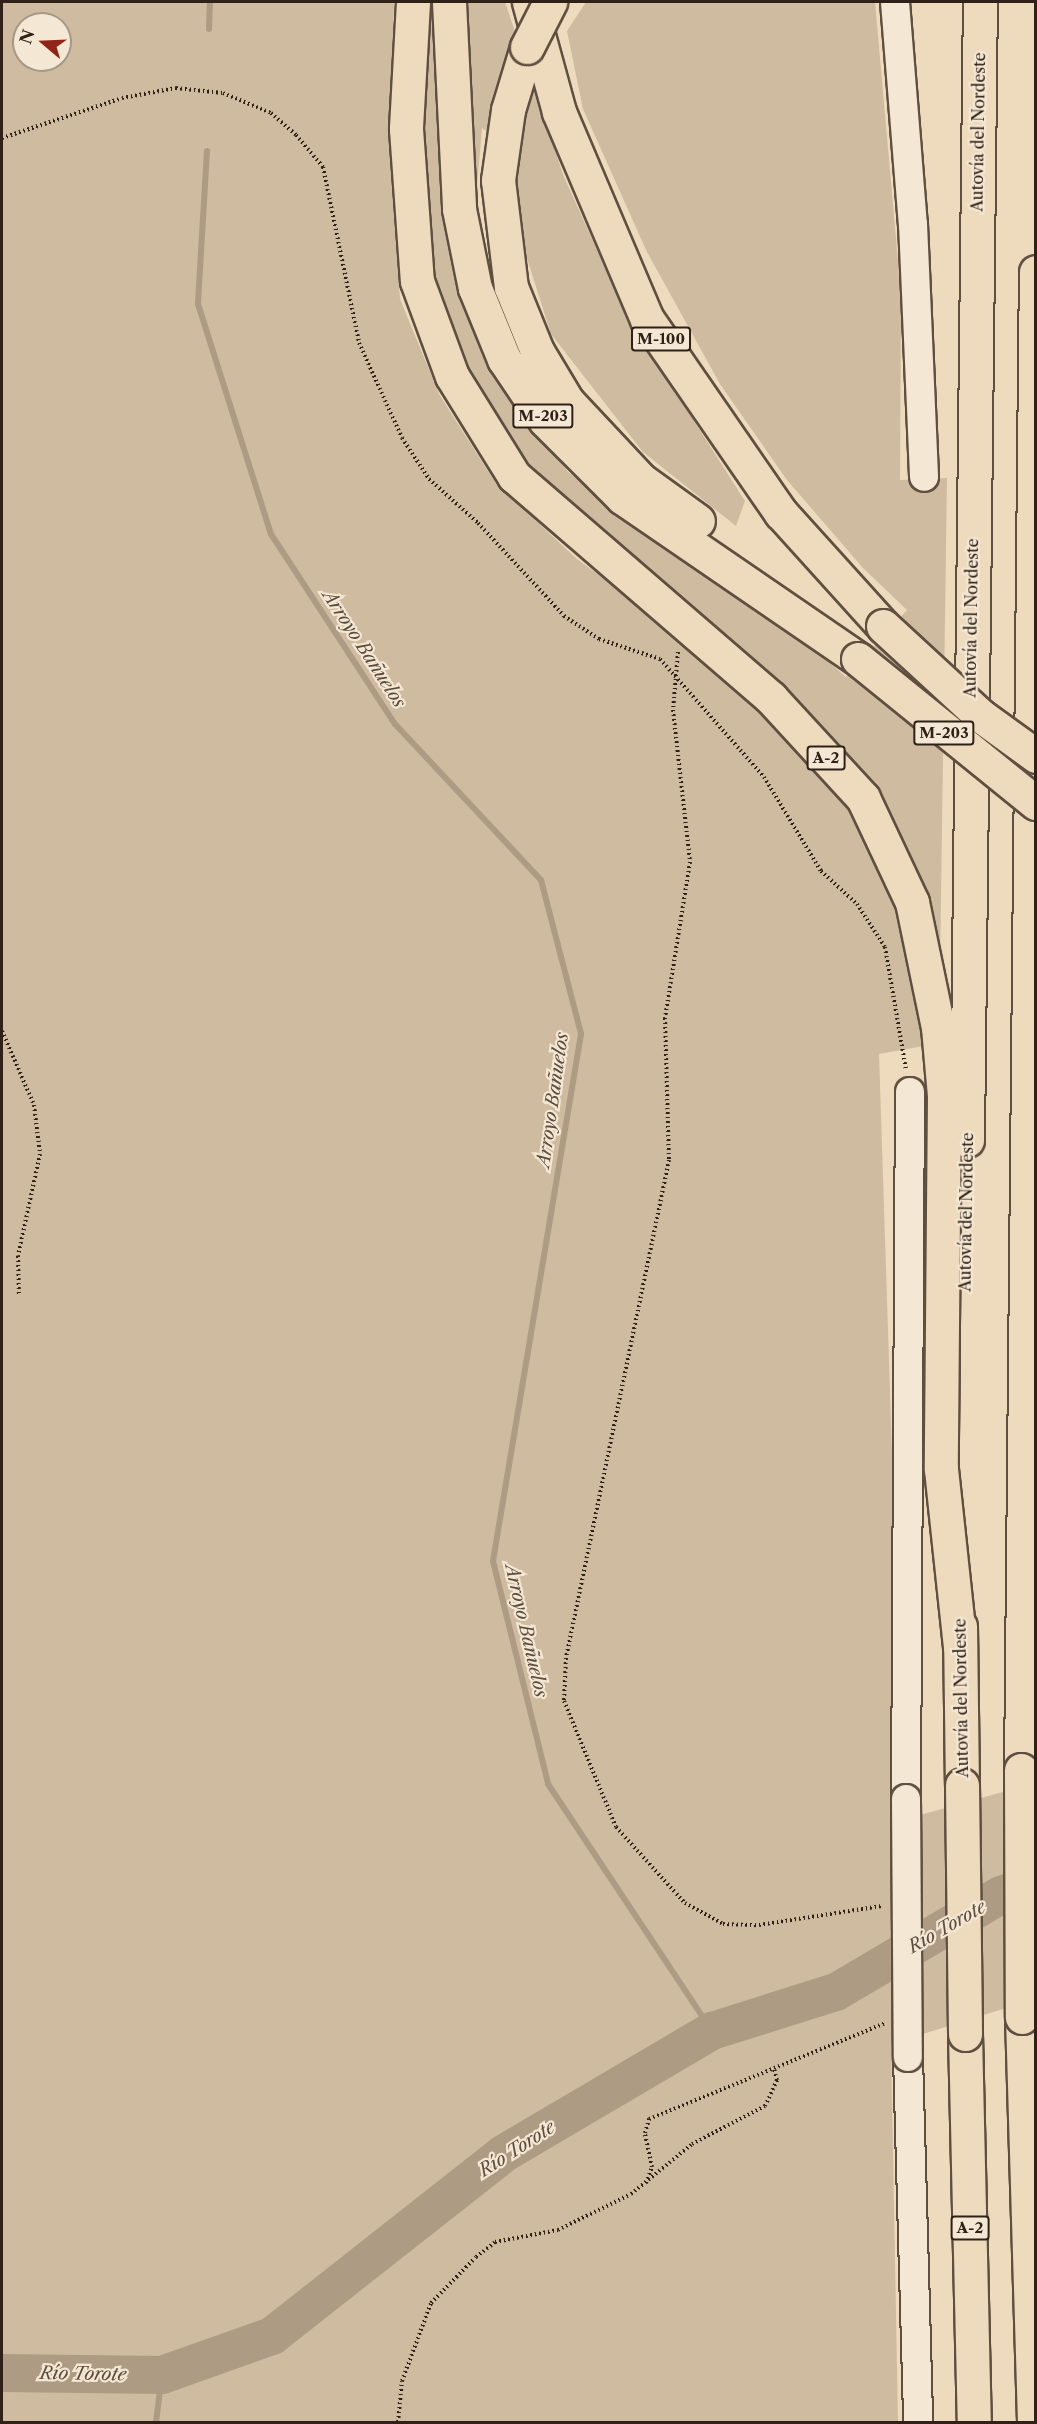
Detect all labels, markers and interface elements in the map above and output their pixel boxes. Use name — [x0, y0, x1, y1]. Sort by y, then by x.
north arrow — [12, 12, 72, 72]
text: N — [15, 27, 39, 47]
street label: Autovía del Nordeste — [967, 52, 989, 212]
road number: M-100 — [631, 327, 691, 351]
road number: M-203 — [512, 404, 574, 428]
street label: Autovía del Nordeste — [960, 538, 982, 698]
water label: Arroyo Bañuelos — [318, 586, 410, 712]
road number: M-203 — [912, 721, 976, 745]
road number: A-2 — [806, 746, 846, 770]
water label: Arroyo Bañuelos — [533, 1031, 573, 1169]
street label: Autovía del Nordeste — [955, 1132, 977, 1292]
water label: Arroyo Bañuelos — [500, 1562, 552, 1700]
street label: Autovía del Nordeste — [950, 1618, 972, 1778]
water label: Río Torote — [904, 1896, 990, 1958]
water label: Río Torote — [475, 2116, 559, 2182]
road number: A-2 — [950, 2216, 990, 2240]
water label: Río Torote — [40, 2362, 126, 2386]

